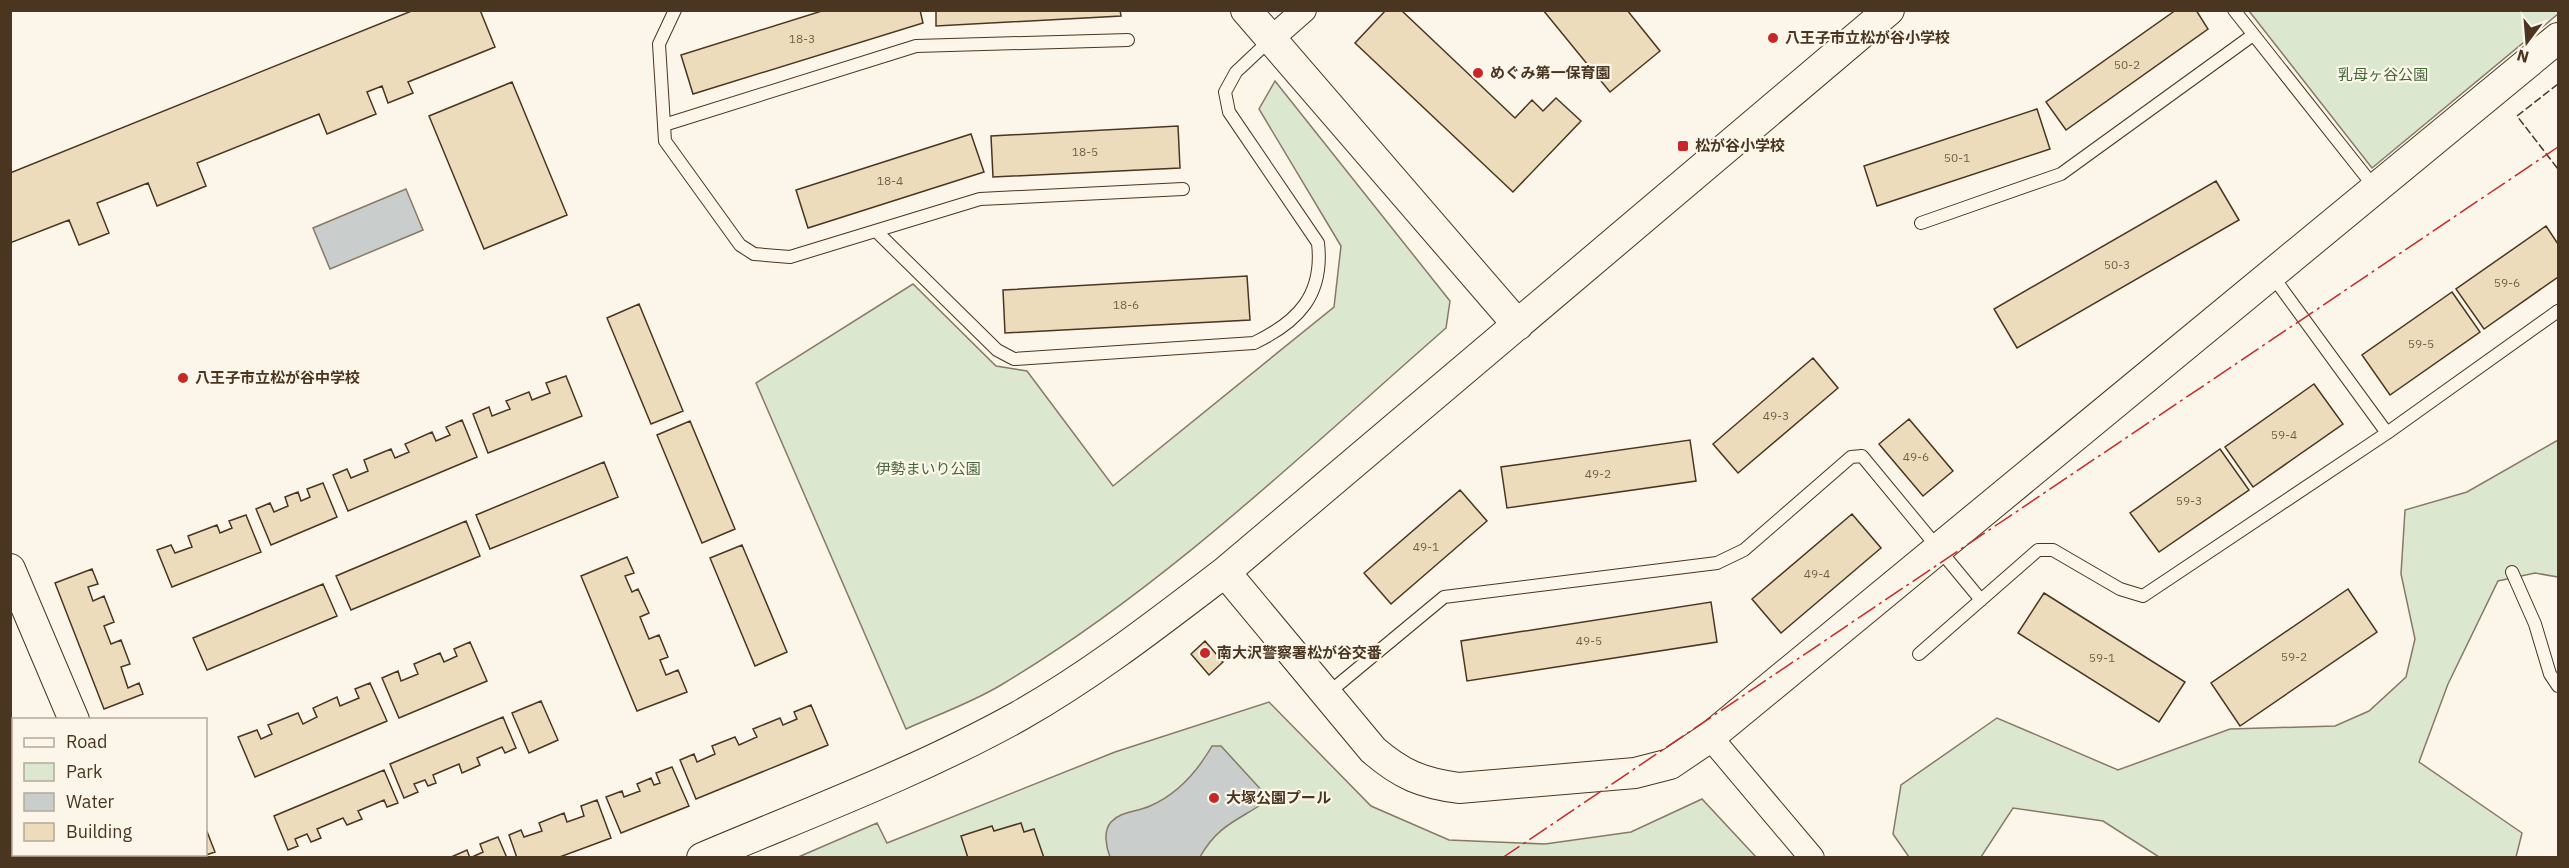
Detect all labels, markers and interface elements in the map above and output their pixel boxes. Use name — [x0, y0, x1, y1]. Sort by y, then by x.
north arrow — [2497, 12, 2557, 72]
place label: 八王子市立松が谷小学校 — [1785, 28, 1950, 47]
house number: 18-3 — [789, 31, 815, 46]
marker: 八王子市立松が谷小学校 — [1766, 31, 1780, 45]
text: N — [2515, 45, 2531, 68]
house number: 50-2 — [2114, 57, 2140, 72]
place label: めぐみ第一保育園 — [1490, 63, 1610, 82]
park label: 乳母ヶ谷公園 — [2338, 65, 2428, 84]
marker: めぐみ第一保育園 — [1471, 66, 1485, 80]
place label: 松が谷小学校 — [1695, 136, 1785, 155]
marker: 松が谷小学校 — [1676, 139, 1690, 153]
house number: 18-5 — [1072, 144, 1098, 159]
house number: 50-1 — [1944, 150, 1970, 165]
house number: 18-4 — [877, 173, 903, 188]
house number: 50-3 — [2104, 257, 2130, 272]
house number: 59-6 — [2494, 275, 2520, 290]
house number: 18-6 — [1113, 297, 1139, 312]
house number: 59-5 — [2408, 336, 2434, 351]
place label: 八王子市立松が谷中学校 — [195, 368, 360, 387]
marker: 八王子市立松が谷中学校 — [176, 371, 190, 385]
house number: 49-3 — [1763, 408, 1789, 423]
house number: 59-4 — [2271, 427, 2297, 442]
house number: 49-6 — [1903, 449, 1929, 464]
park label: 伊勢まいり公園 — [875, 459, 981, 478]
house number: 49-2 — [1585, 466, 1611, 481]
house number: 59-3 — [2176, 493, 2202, 508]
house number: 49-1 — [1413, 539, 1439, 554]
house number: 49-4 — [1804, 566, 1830, 581]
house number: 49-5 — [1576, 633, 1602, 648]
place label: 南大沢警察署松が谷交番 — [1217, 643, 1382, 662]
marker: 南大沢警察署松が谷交番 — [1198, 646, 1212, 660]
house number: 59-2 — [2281, 649, 2307, 664]
house number: 59-1 — [2089, 650, 2115, 665]
legend — [12, 718, 207, 856]
text: Road — [66, 730, 107, 753]
text: Park — [66, 760, 103, 783]
place label: 大塚公園プール — [1226, 788, 1331, 807]
text: Water — [66, 790, 115, 813]
marker: 大塚公園プール — [1207, 791, 1221, 805]
text: Building — [66, 820, 133, 843]

